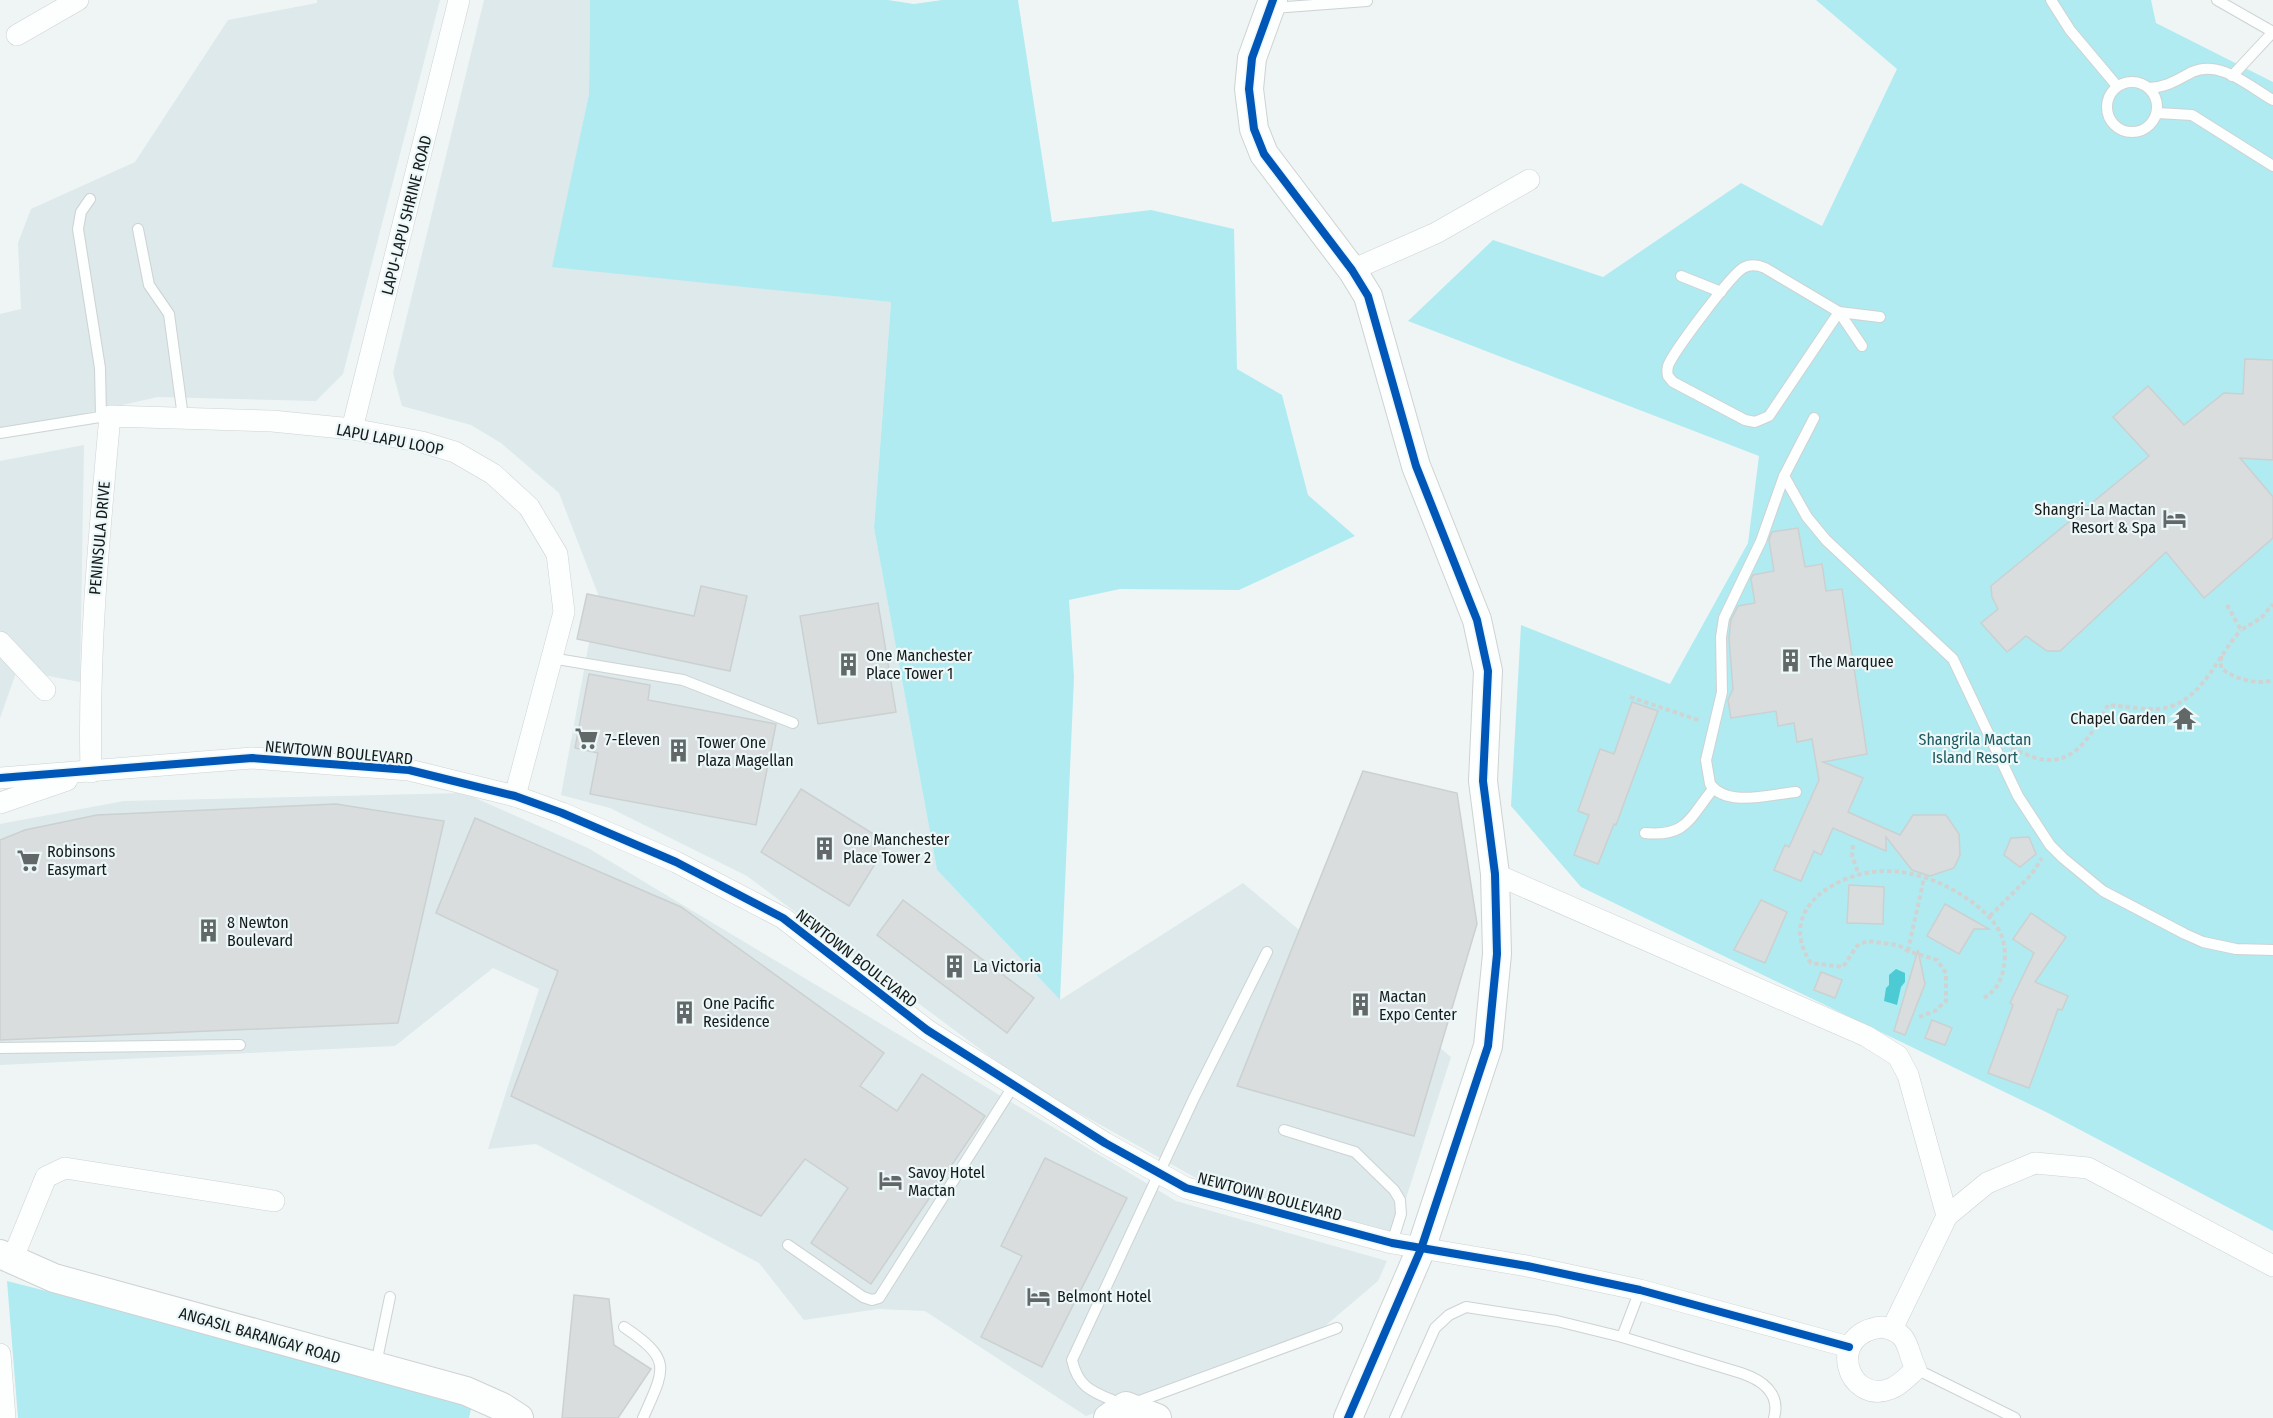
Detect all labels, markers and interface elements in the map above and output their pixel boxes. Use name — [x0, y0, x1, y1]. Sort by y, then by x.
street label: LAPU-LAPU SHRINE ROAD — [377, 133, 436, 297]
street label: LAPU LAPU LOOP — [335, 420, 445, 459]
street label: PENINSULA DRIVE — [85, 480, 114, 596]
place label: Shangri-La Mactan Resort & Spa — [2034, 500, 2156, 537]
hotel icon: Shangri-La Mactan Resort & Spa — [2161, 505, 2187, 531]
place label: One Manchester Place Tower 1 — [866, 646, 973, 683]
building icon: The Marquee — [1778, 648, 1804, 674]
building icon: One Manchester Place Tower 1 — [835, 651, 861, 677]
place label: The Marquee — [1809, 652, 1894, 671]
temple icon: Chapel Garden — [2171, 705, 2197, 731]
place label: Chapel Garden — [2070, 709, 2166, 728]
supermarket icon: 7-Eleven — [574, 726, 600, 752]
place label: 7-Eleven — [605, 730, 660, 749]
park label: Shangrila Mactan Island Resort — [1919, 730, 2031, 767]
place label: Tower One Plaza Magellan — [697, 733, 794, 770]
street label: NEWTOWN BOULEVARD — [264, 737, 414, 768]
building icon: Tower One Plaza Magellan — [666, 738, 692, 764]
place label: One Manchester Place Tower 2 — [843, 830, 950, 867]
building icon: One Manchester Place Tower 2 — [812, 835, 838, 861]
place label: Robinsons Easymart — [47, 842, 116, 879]
supermarket icon: Robinsons Easymart — [16, 847, 42, 873]
street label: NEWTOWN BOULEVARD — [792, 905, 921, 1012]
place label: 8 Newton Boulevard — [227, 913, 293, 950]
building icon: 8 Newton Boulevard — [196, 918, 222, 944]
building icon: La Victoria — [942, 953, 968, 979]
place label: La Victoria — [973, 957, 1042, 976]
place label: Mactan Expo Center — [1379, 987, 1457, 1024]
building icon: Mactan Expo Center — [1348, 992, 1374, 1018]
place label: One Pacific Residence — [703, 994, 775, 1031]
building icon: One Pacific Residence — [672, 999, 698, 1025]
place label: Savoy Hotel Mactan — [908, 1163, 985, 1200]
hotel icon: Savoy Hotel Mactan — [877, 1168, 903, 1194]
street label: NEWTOWN BOULEVARD — [1196, 1168, 1344, 1225]
hotel icon: Belmont Hotel — [1026, 1283, 1052, 1309]
place label: Belmont Hotel — [1057, 1287, 1151, 1306]
street label: ANGASIL BARANGAY ROAD — [177, 1303, 343, 1368]

